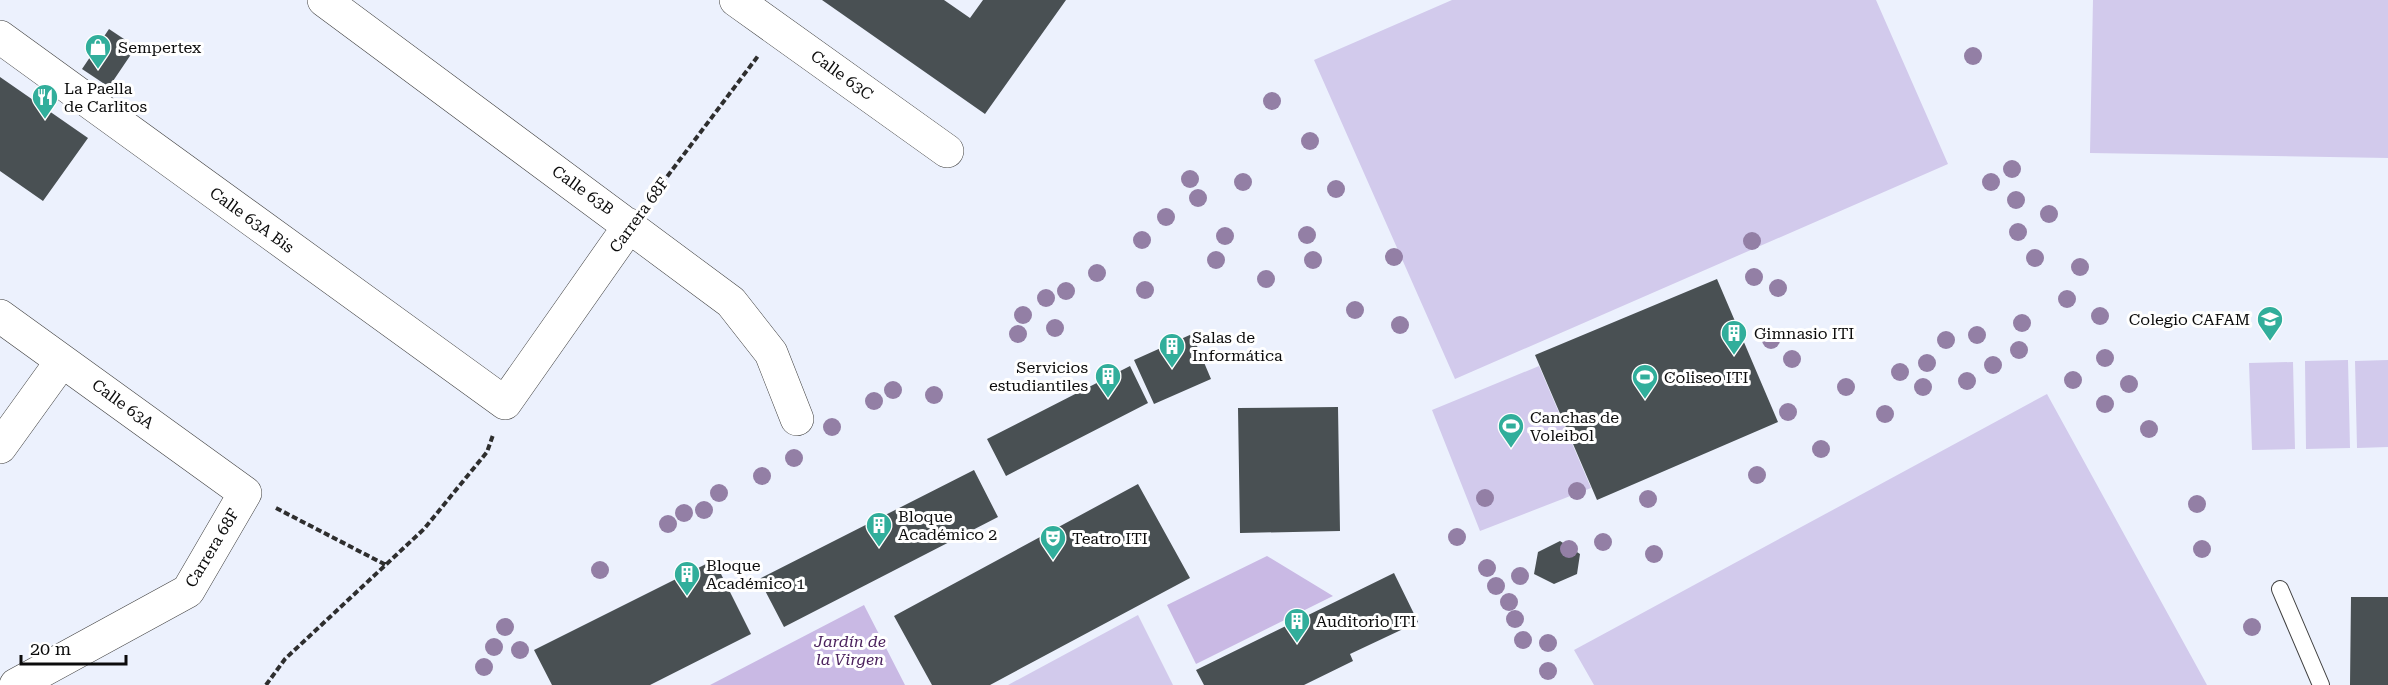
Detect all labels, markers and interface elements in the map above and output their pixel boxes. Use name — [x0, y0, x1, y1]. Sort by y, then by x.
shop icon: Sempertex — [83, 32, 113, 70]
place label: Sempertex — [118, 38, 202, 57]
street label: Calle 63C — [807, 46, 877, 104]
place label: La Paella de Carlitos — [64, 79, 147, 116]
restaurant icon: La Paella de Carlitos — [30, 82, 60, 120]
street label: Calle 63B — [548, 161, 618, 219]
street label: Carrera 68F — [605, 174, 673, 256]
street label: Calle 63A Bis — [206, 183, 298, 257]
school or university icon: Colegio CAFAM — [2255, 304, 2285, 342]
place label: Colegio CAFAM — [2129, 310, 2250, 329]
building icon: Gimnasio ITI — [1719, 318, 1749, 356]
place label: Gimnasio ITI — [1754, 324, 1854, 343]
place label: Salas de Informática — [1192, 328, 1283, 365]
building icon: Salas de Informática — [1157, 331, 1187, 369]
place label: Servicios estudiantiles — [989, 358, 1088, 395]
building icon: Servicios estudiantiles — [1093, 361, 1123, 399]
sports icon: Coliseo ITI — [1630, 362, 1660, 400]
place label: Coliseo ITI — [1664, 368, 1748, 387]
street label: Calle 63A — [88, 375, 158, 433]
place label: Canchas de Voleibol — [1530, 408, 1619, 445]
sports icon: Canchas de Voleibol — [1496, 411, 1526, 449]
street label: Carrera 68F — [181, 505, 243, 591]
place label: Bloque Académico 2 — [898, 507, 997, 544]
building icon: Bloque Académico 2 — [864, 510, 894, 548]
theatre icon: Teatro ITI — [1038, 523, 1068, 561]
place label: Teatro ITI — [1072, 529, 1148, 548]
place label: Bloque Académico 1 — [706, 556, 805, 593]
building icon: Bloque Académico 1 — [672, 559, 702, 597]
building icon: Auditorio ITI — [1282, 606, 1312, 644]
place label: Auditorio ITI — [1316, 612, 1416, 631]
scale bar — [21, 628, 126, 666]
park label: Jardín de la Virgen — [813, 632, 886, 669]
text: 20 m — [30, 638, 71, 659]

